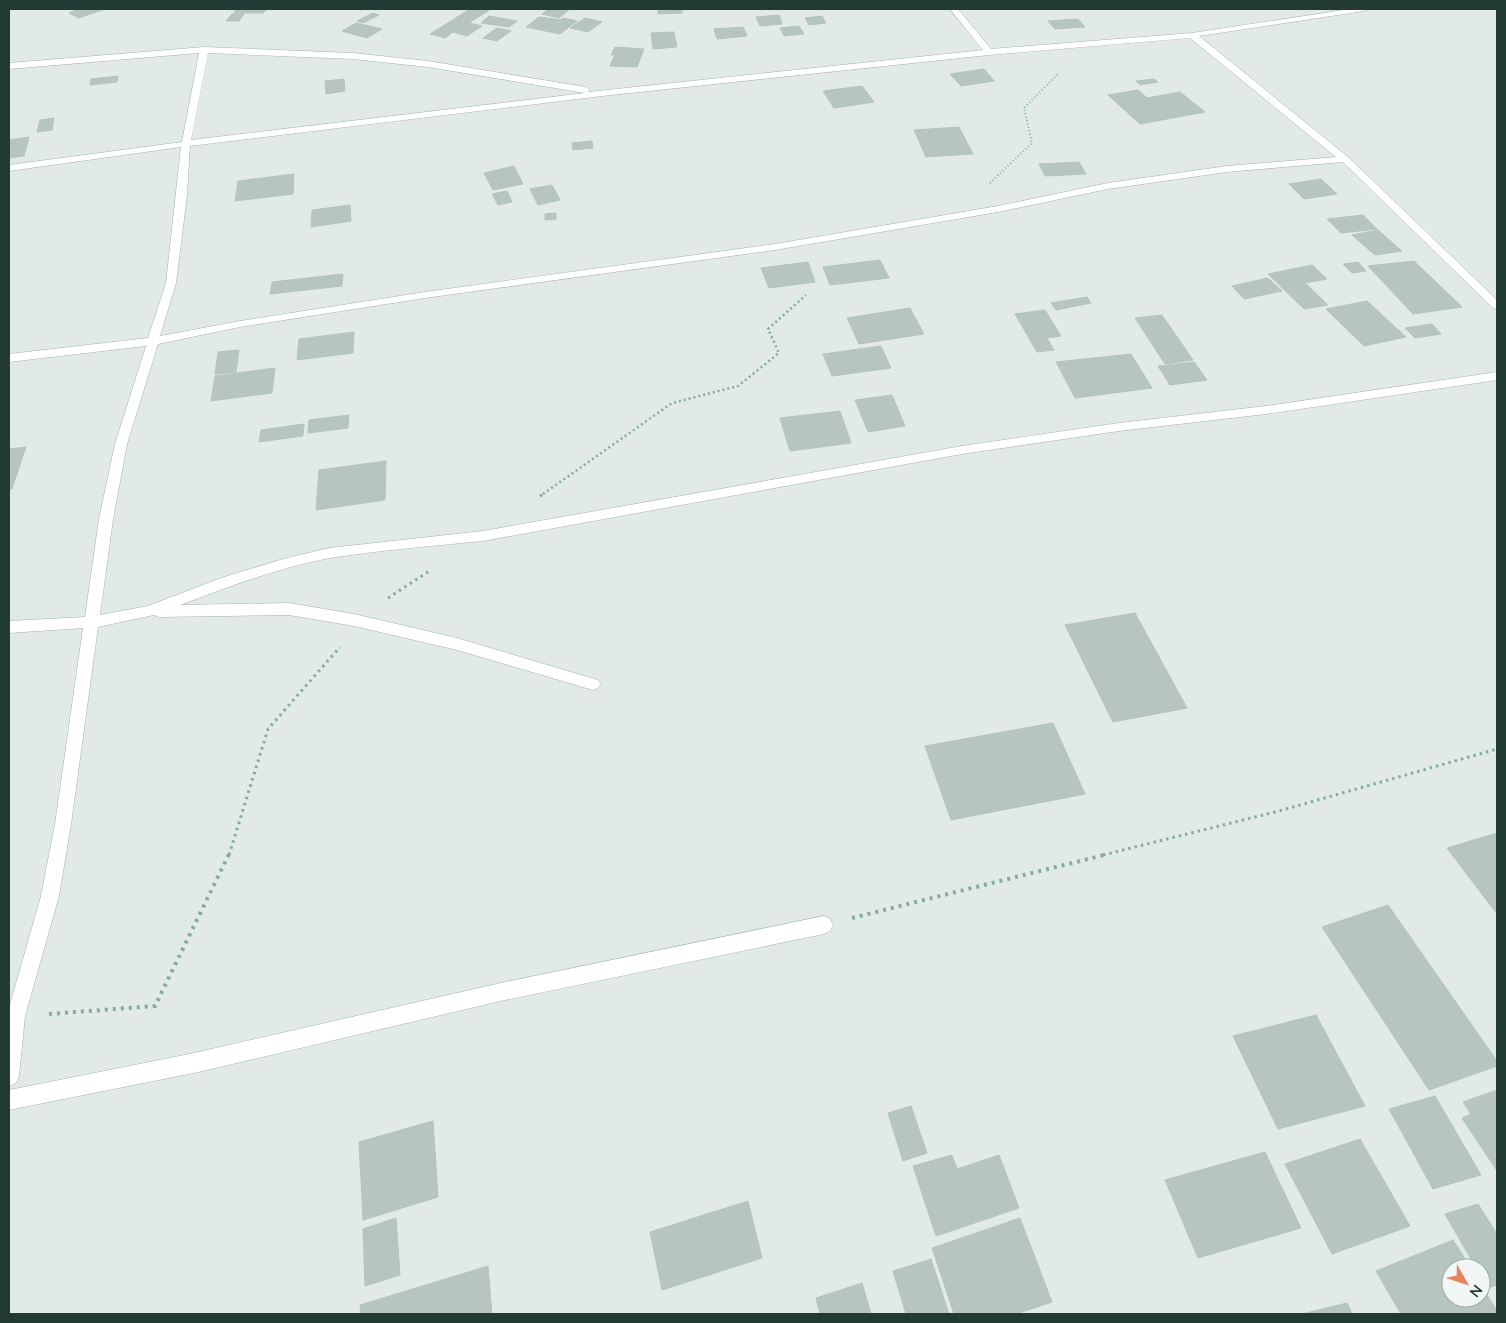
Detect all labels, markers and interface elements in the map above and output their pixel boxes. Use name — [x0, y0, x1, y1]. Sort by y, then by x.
north arrow — [1441, 1258, 1491, 1308]
text: N — [1466, 1282, 1486, 1301]

